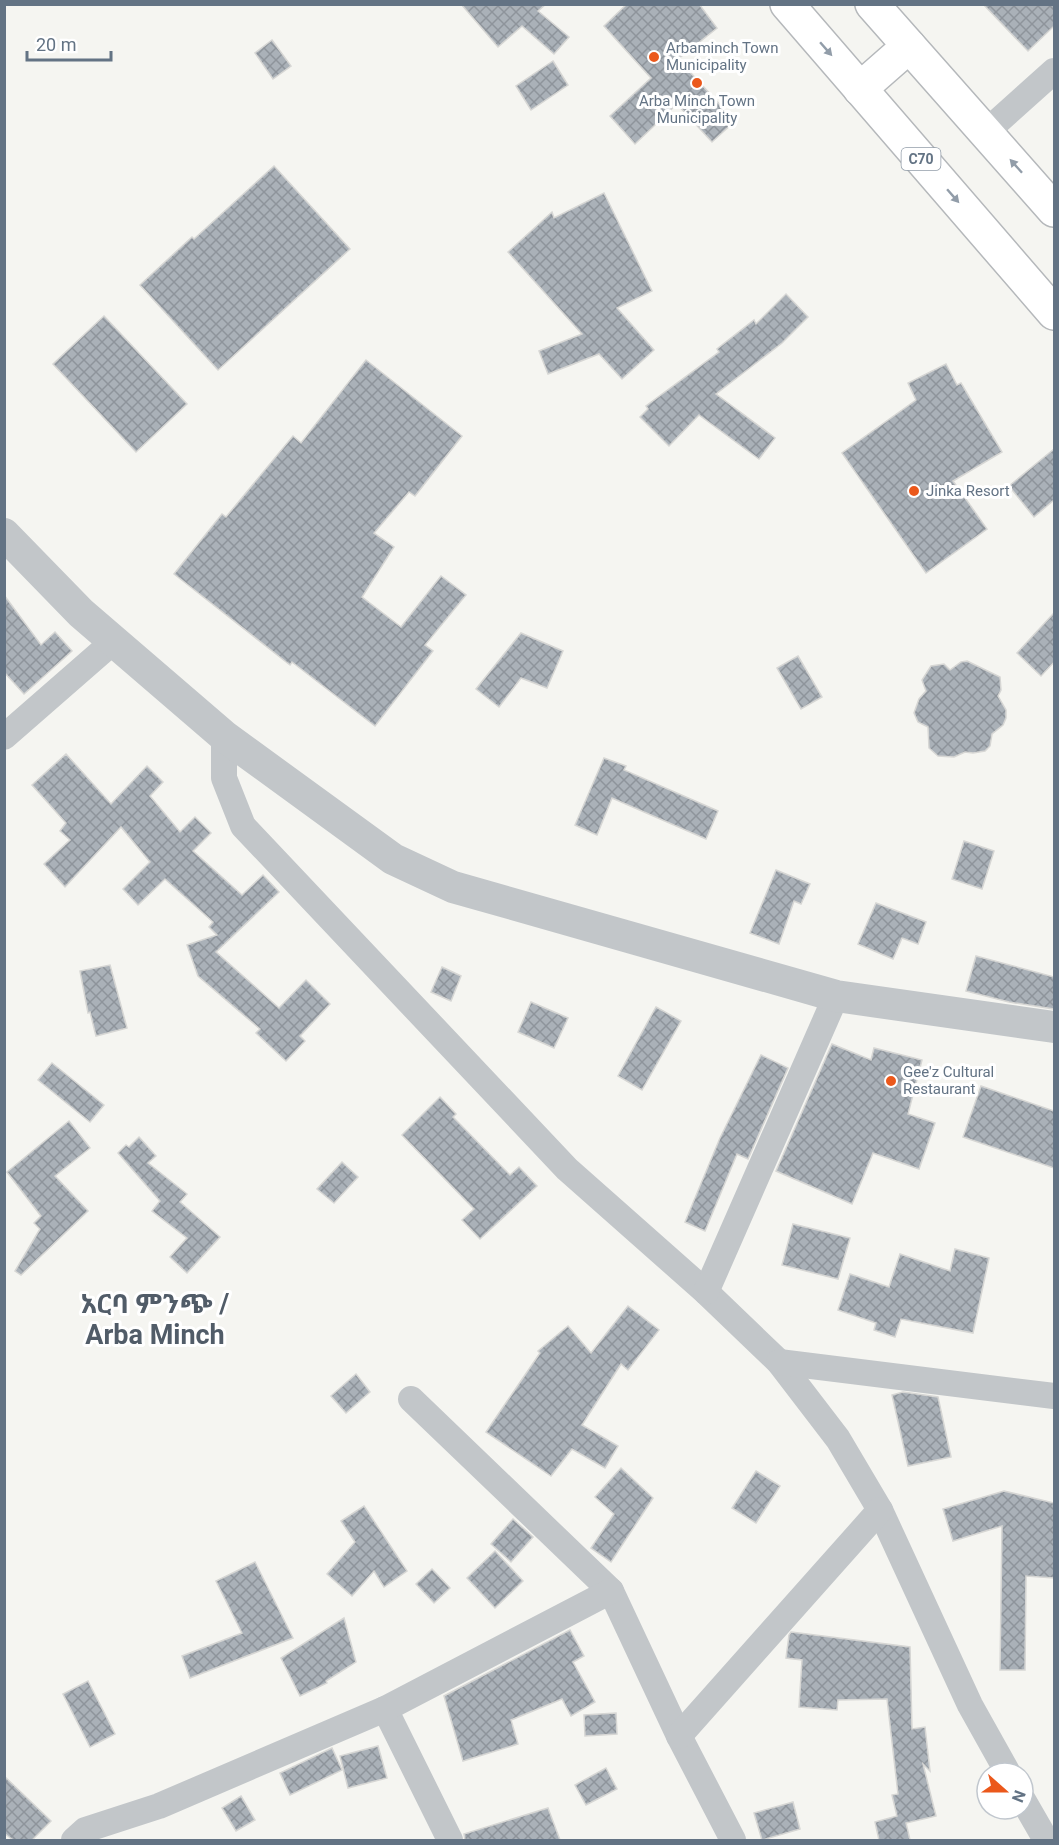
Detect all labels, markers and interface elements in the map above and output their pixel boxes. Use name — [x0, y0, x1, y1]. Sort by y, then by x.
scale bar — [27, 24, 111, 62]
text: 20 m — [36, 34, 76, 55]
place label: Arbaminch Town Municipality — [666, 39, 778, 74]
one-way arrow — [819, 41, 832, 57]
marker: Arbaminch Town Municipality — [647, 50, 661, 64]
marker: Arba Minch Town Municipality — [690, 76, 704, 90]
place label: Arba Minch Town Municipality — [639, 92, 755, 127]
road number: C70 — [902, 148, 940, 170]
one-way arrow — [1010, 159, 1023, 174]
one-way arrow — [946, 188, 959, 203]
place label: Jinka Resort — [926, 482, 1010, 500]
marker: Jinka Resort — [907, 484, 921, 498]
place label: Gee'z Cultural Restaurant — [903, 1063, 994, 1098]
marker: Gee'z Cultural Restaurant — [884, 1074, 898, 1088]
district label: አርባ ምንጭ / Arba Minch — [81, 1288, 229, 1351]
north arrow — [975, 1761, 1035, 1821]
text: N — [1008, 1788, 1029, 1805]

